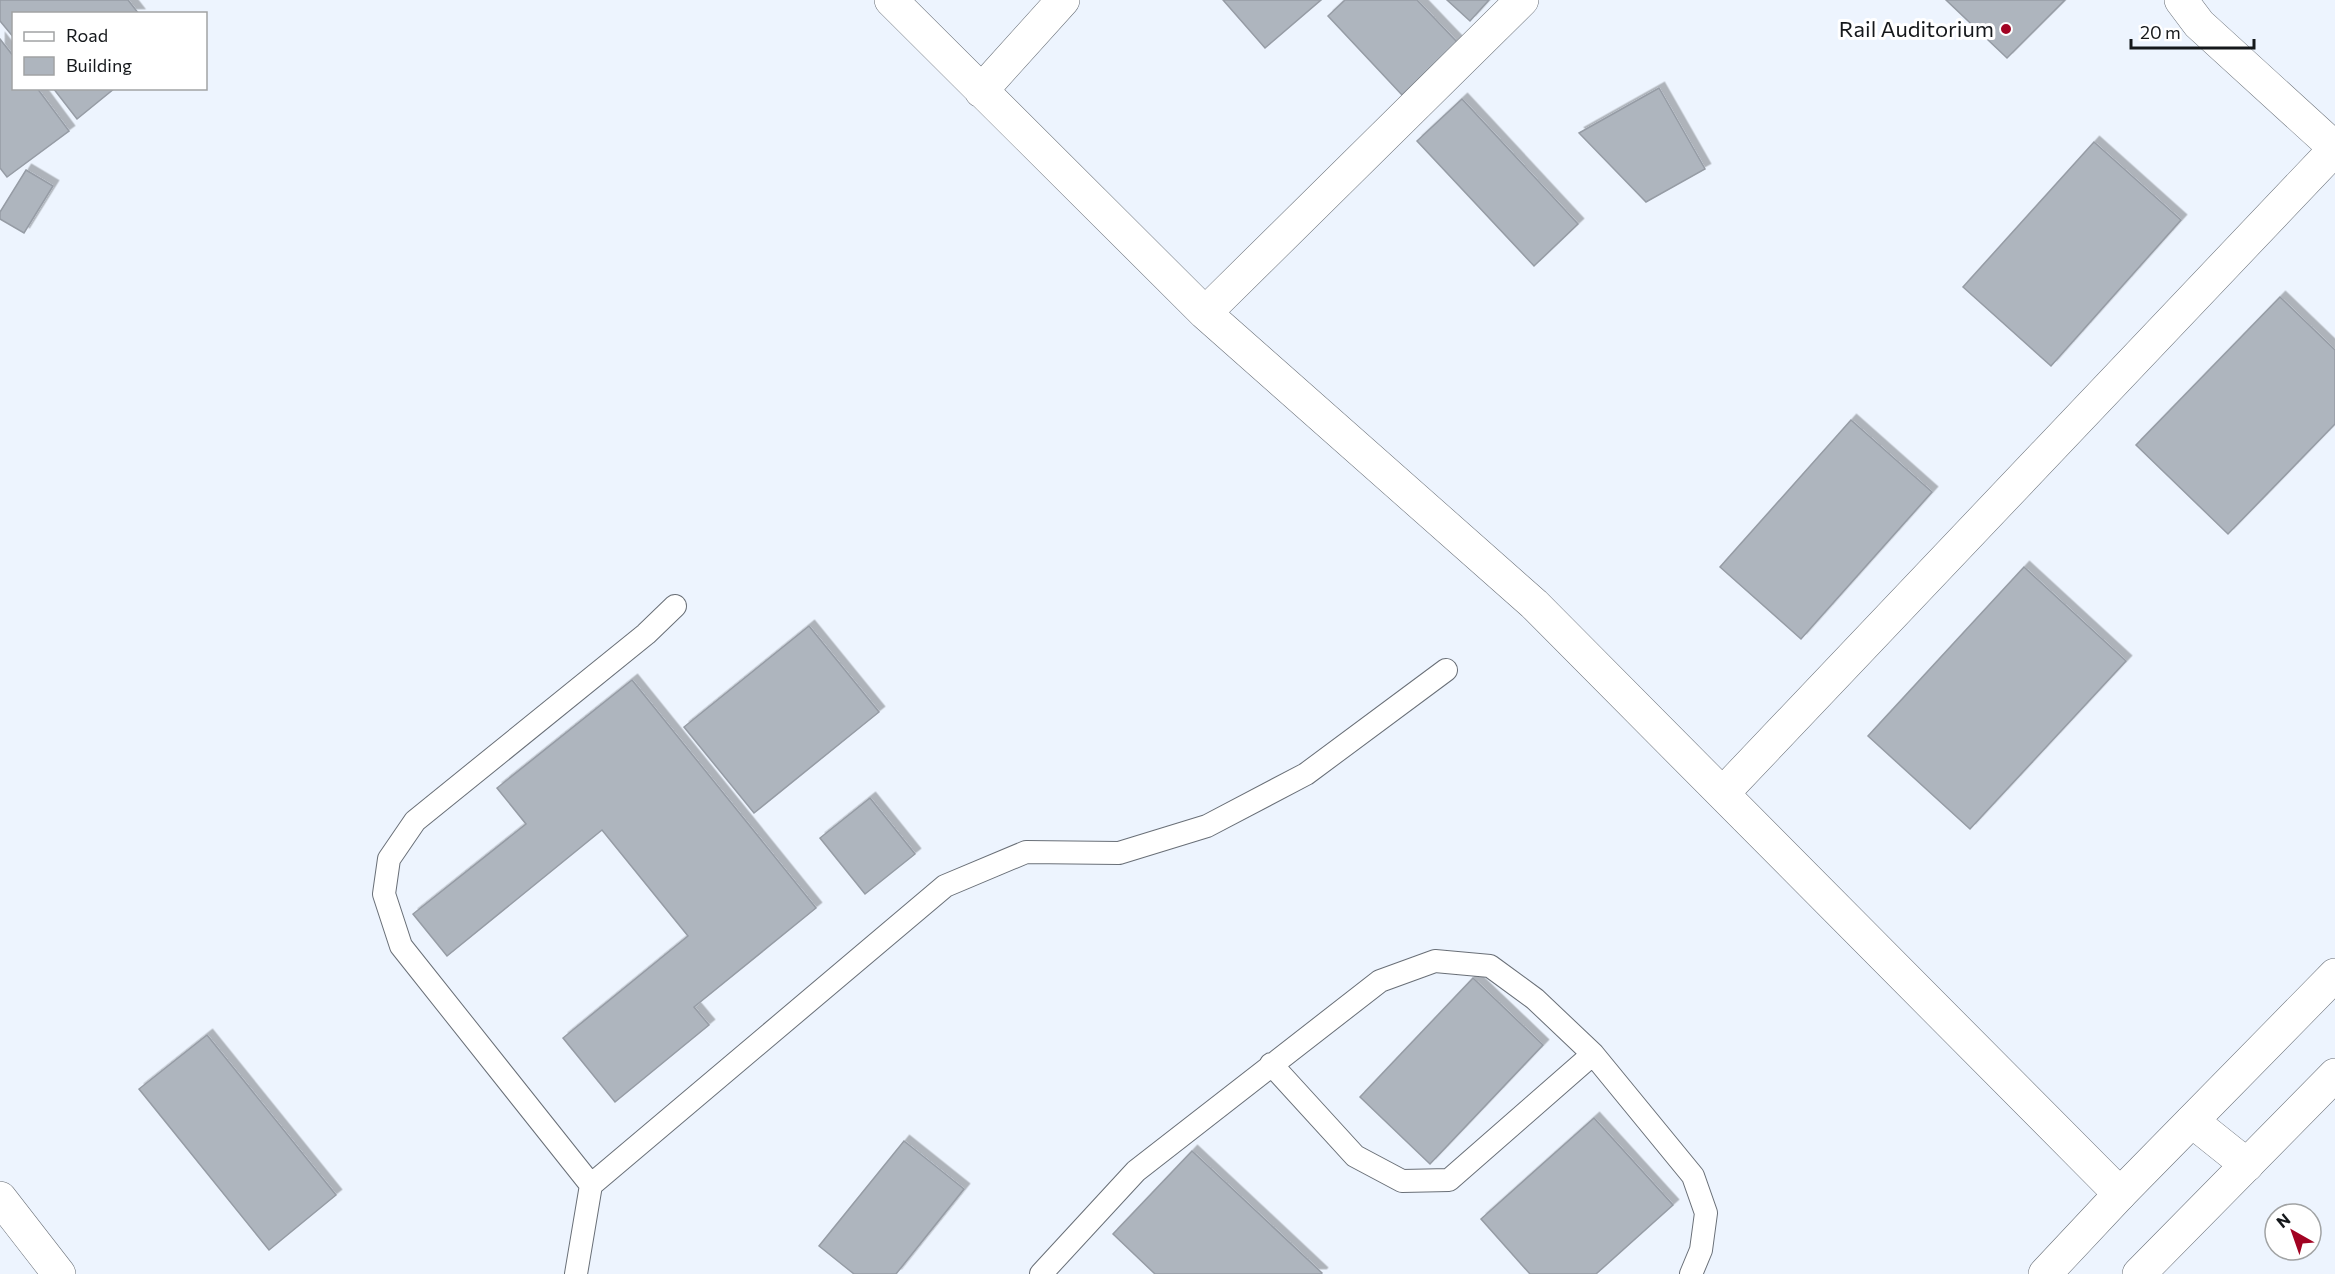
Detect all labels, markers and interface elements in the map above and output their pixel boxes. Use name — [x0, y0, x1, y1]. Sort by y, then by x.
legend — [12, 12, 207, 90]
scale bar — [2131, 12, 2254, 50]
place label: Rail Auditorium — [1839, 15, 1994, 42]
text: 20 m — [2140, 21, 2181, 43]
marker: Rail Auditorium — [1999, 22, 2013, 36]
text: Road — [66, 24, 108, 46]
text: Building — [66, 54, 132, 76]
north arrow — [2263, 1202, 2323, 1262]
text: N — [2272, 1209, 2294, 1231]

